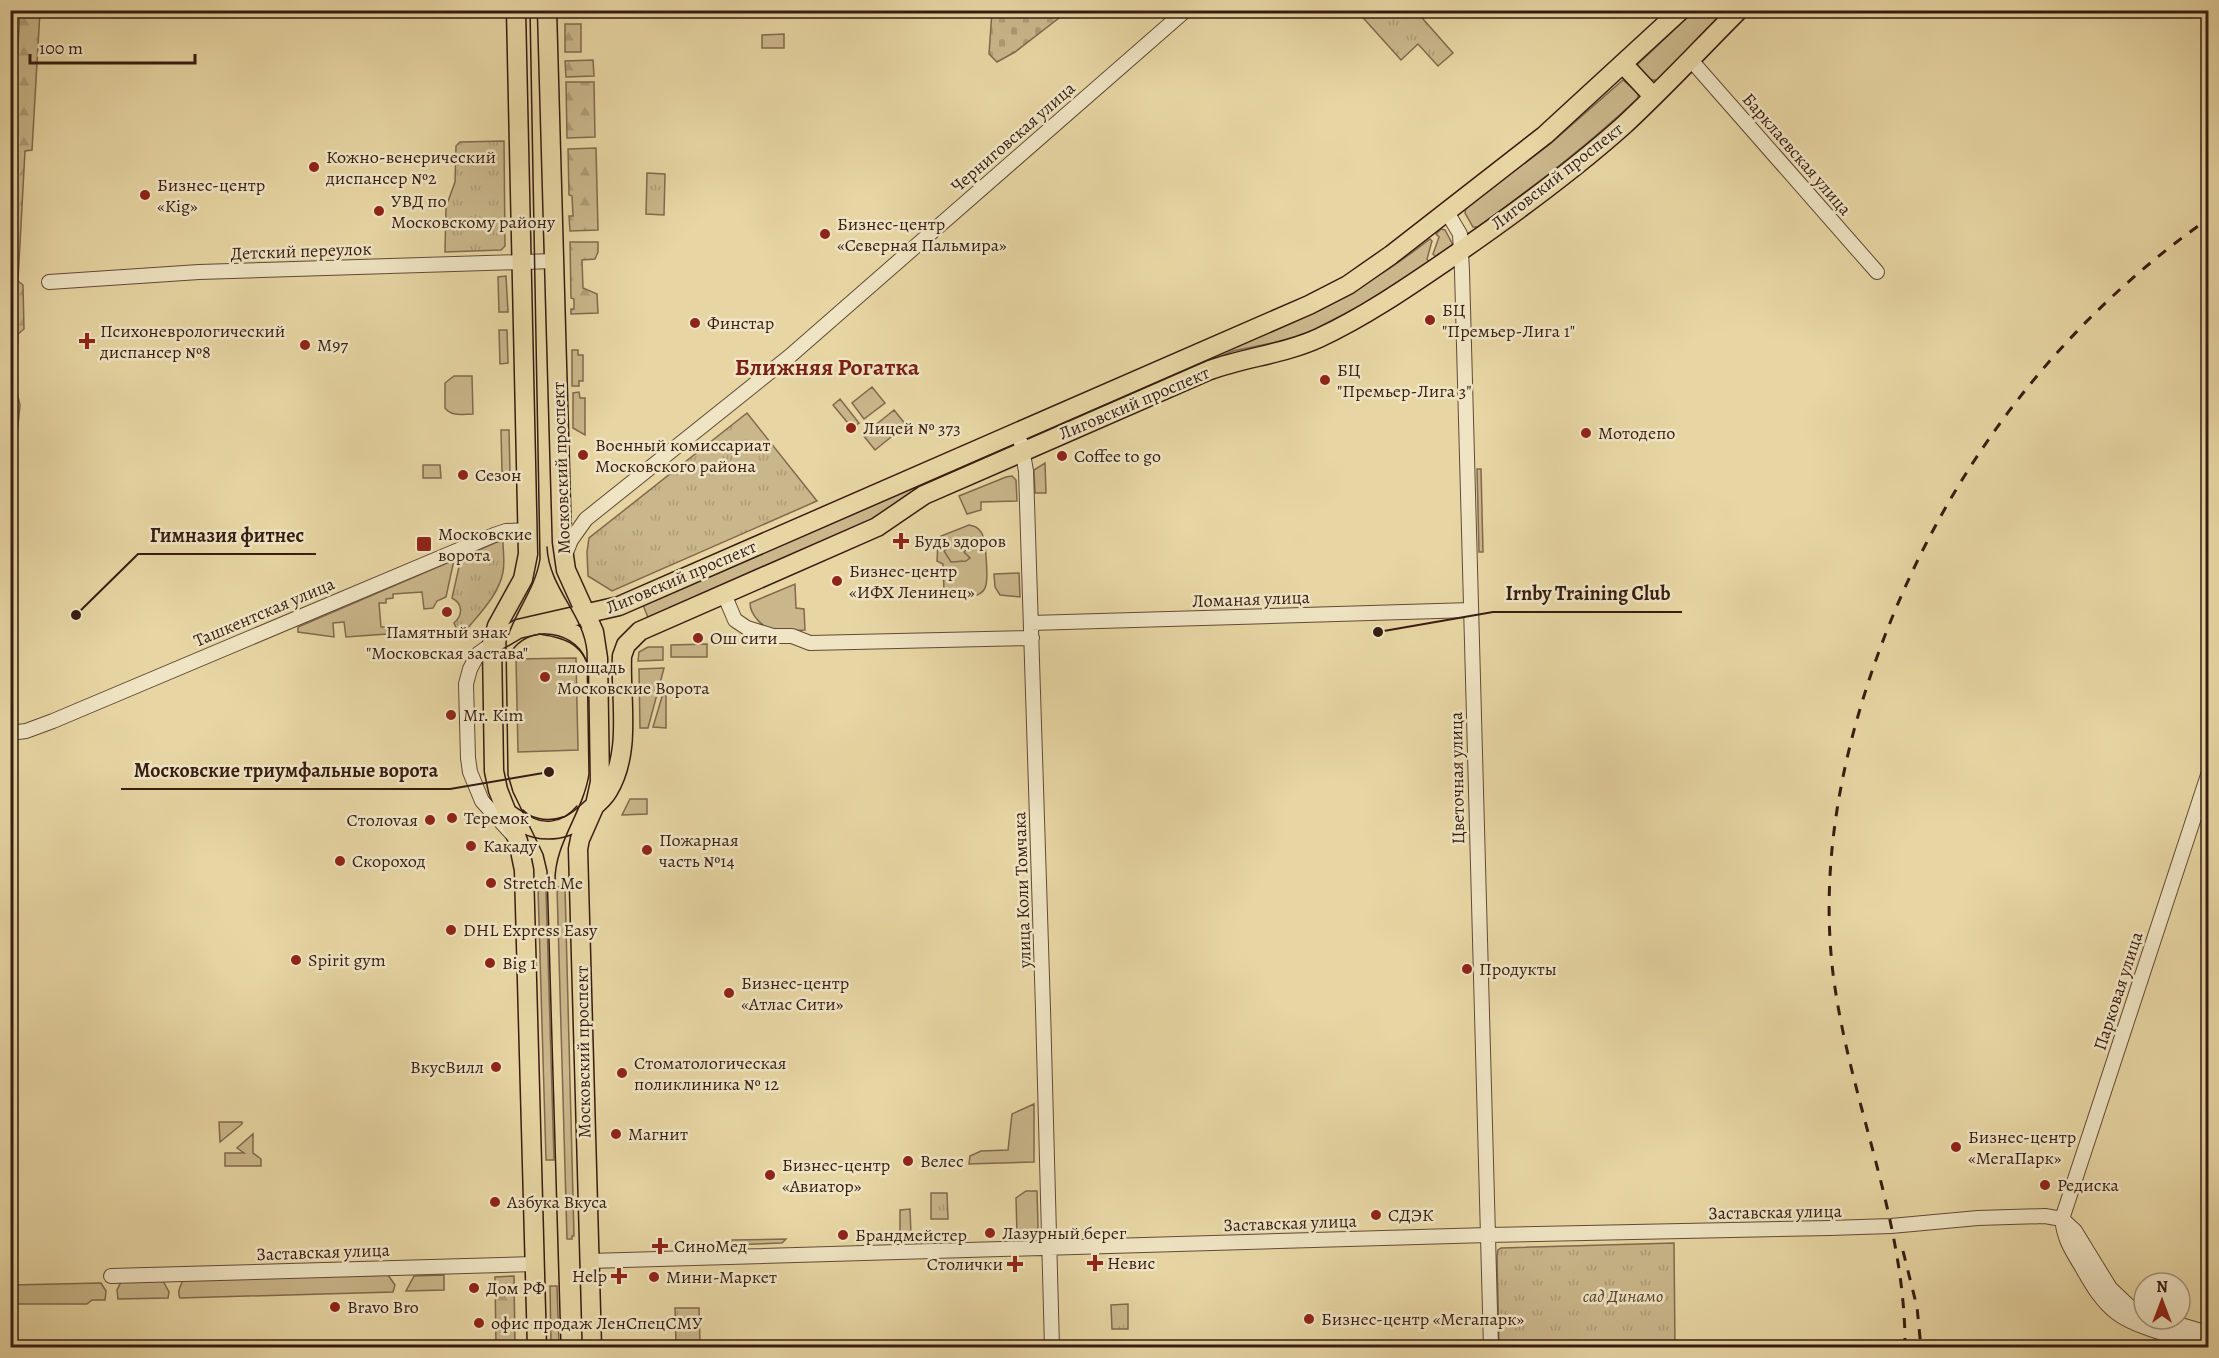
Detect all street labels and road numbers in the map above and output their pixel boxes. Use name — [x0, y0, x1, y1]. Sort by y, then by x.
street label: Черниговская улица — [946, 76, 1081, 198]
street label: Барклаевская улица — [1737, 88, 1857, 221]
street label: Лиговский проспект — [1486, 117, 1628, 235]
street label: Детский переулок — [230, 237, 372, 265]
street label: Лиговский проспект — [1055, 360, 1213, 446]
street label: Московский проспект — [546, 381, 576, 555]
street label: Лиговский проспект — [602, 534, 760, 620]
street label: Ташкентская улица — [190, 571, 339, 653]
street label: Ломаная улица — [1192, 585, 1311, 613]
street label: Цветочная улица — [1444, 711, 1470, 844]
street label: улица Коли Томчака — [1007, 811, 1037, 970]
street label: Парковая улица — [2088, 928, 2149, 1053]
street label: Московский проспект — [569, 966, 597, 1138]
street label: Заставская улица — [1708, 1199, 1843, 1225]
street label: Заставская улица — [1223, 1209, 1358, 1237]
street label: Заставская улица — [256, 1238, 391, 1266]

